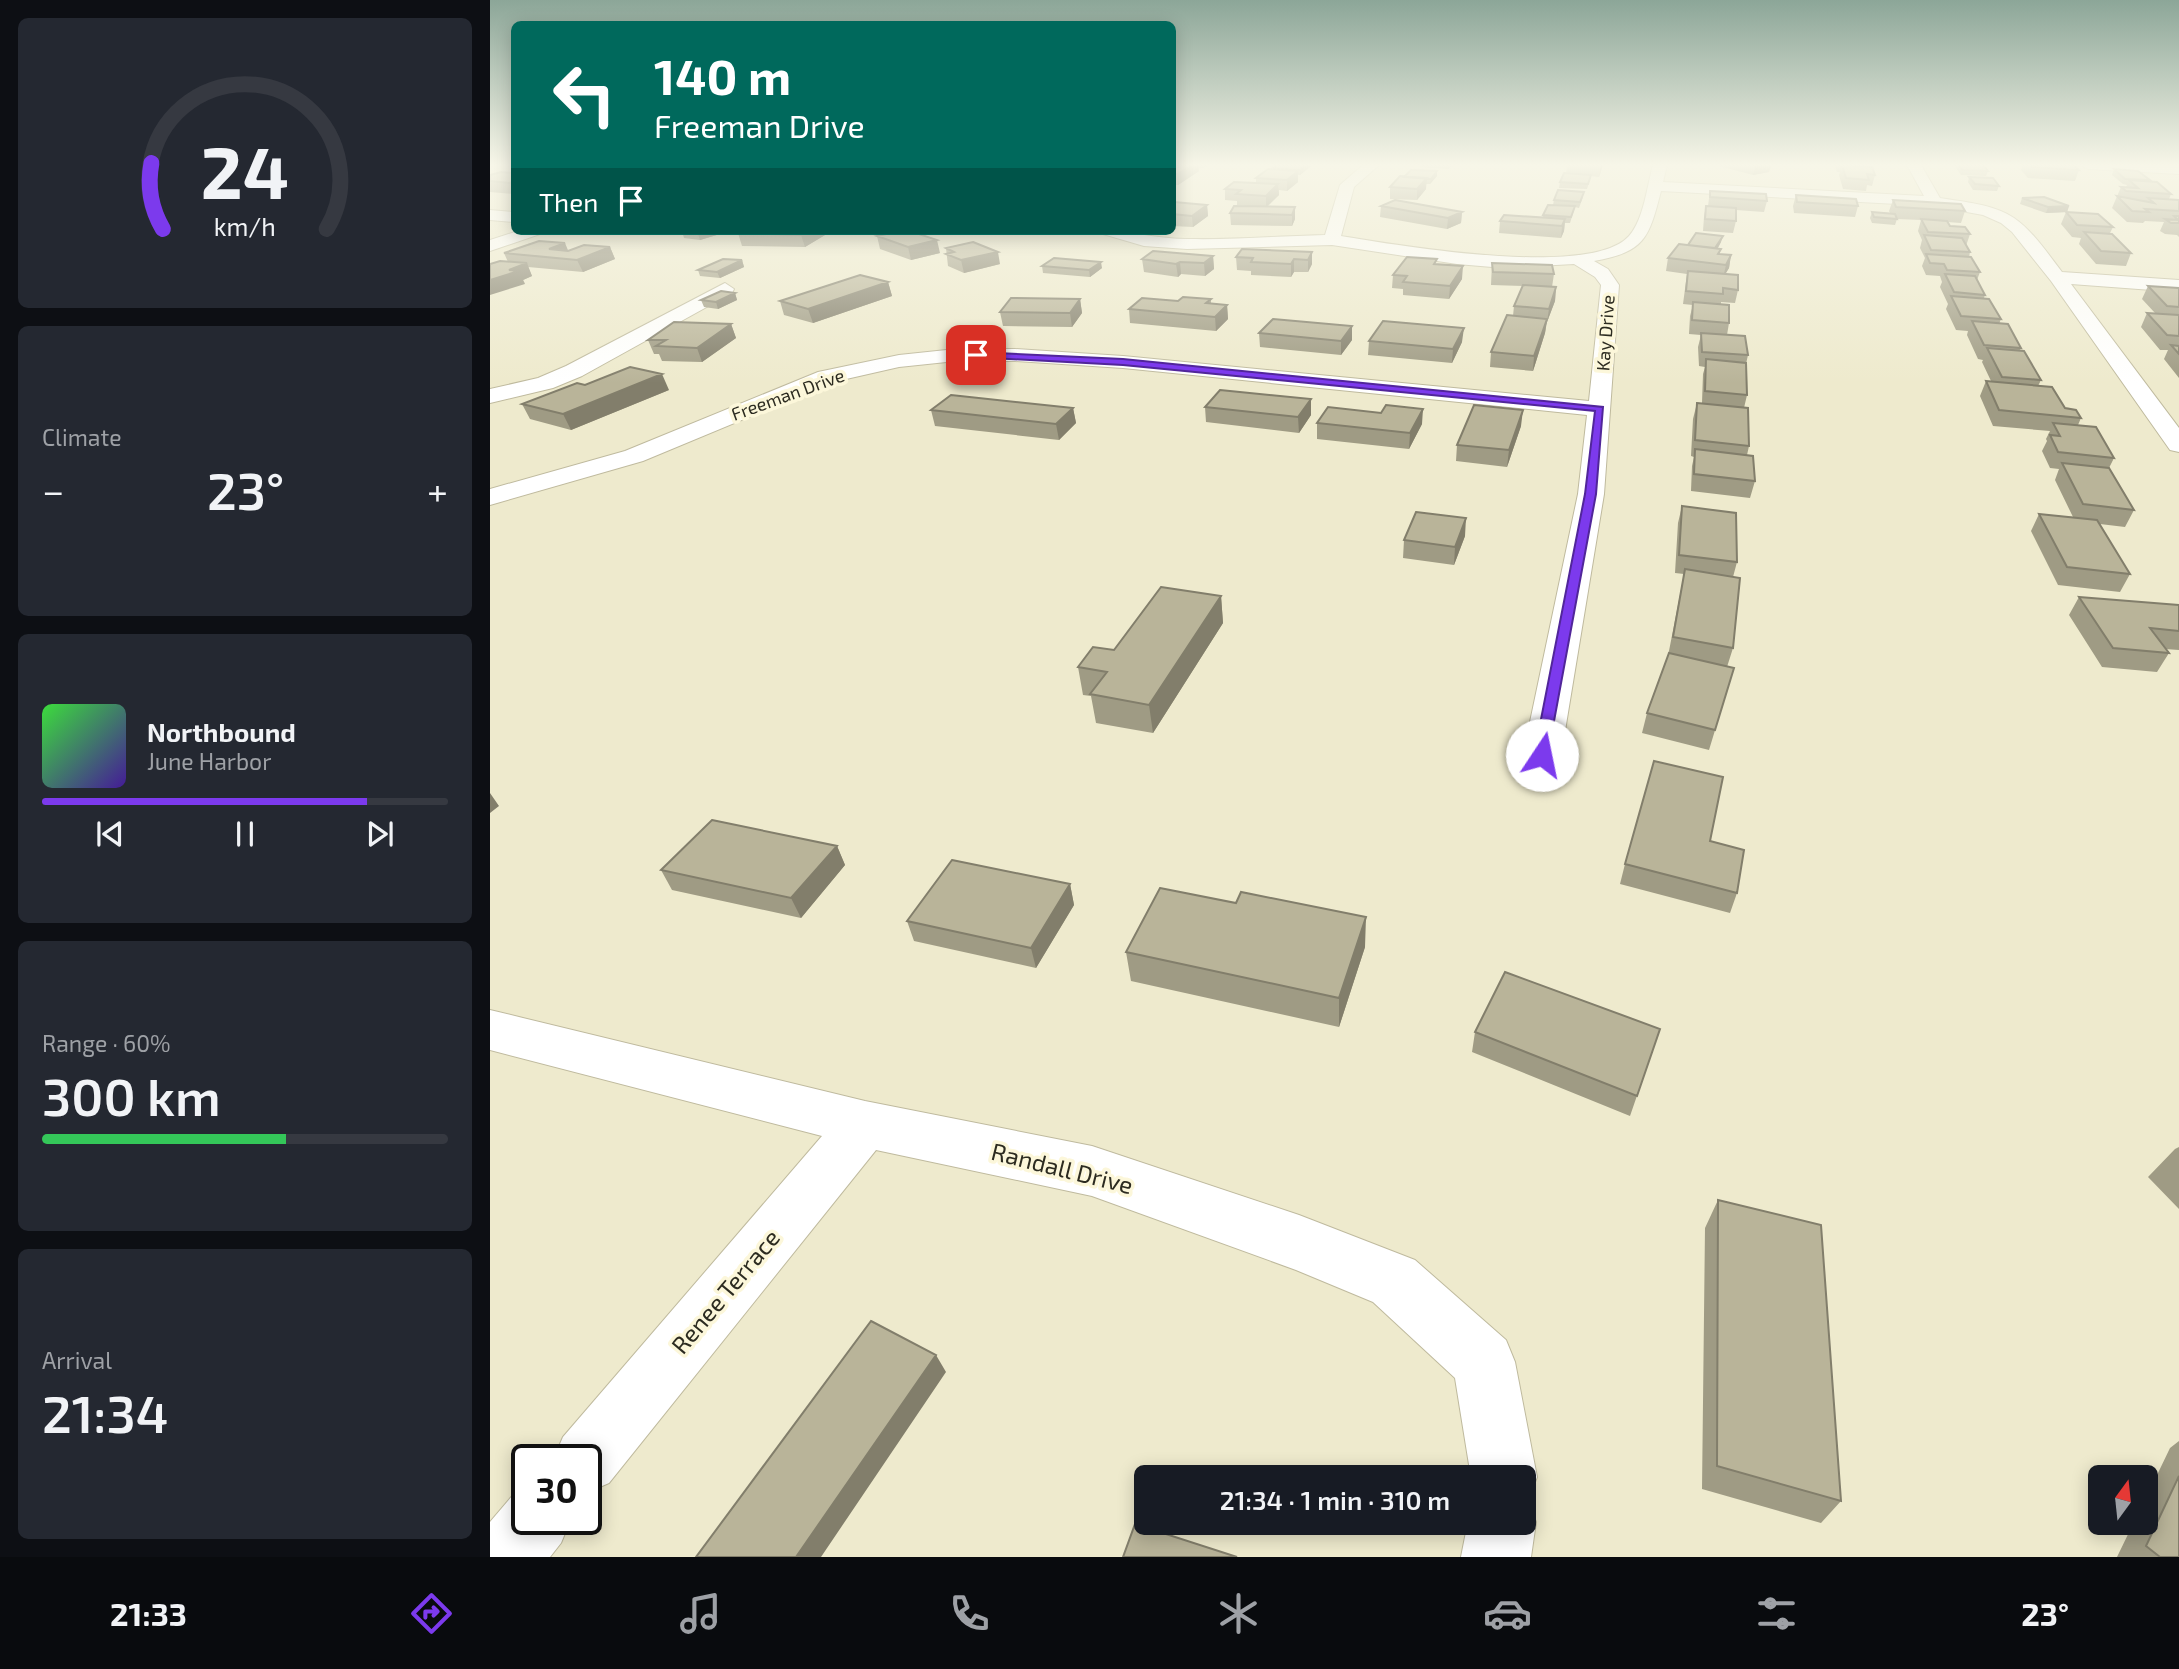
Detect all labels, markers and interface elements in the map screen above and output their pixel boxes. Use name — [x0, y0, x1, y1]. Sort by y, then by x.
text: 140 m — [654, 46, 791, 105]
icon: left — [539, 49, 630, 140]
text: Freeman Drive — [654, 106, 865, 144]
text: 24 — [201, 126, 289, 214]
icon: arrive — [612, 182, 650, 220]
text: Then — [539, 186, 598, 217]
text: km/h — [214, 211, 276, 241]
street label: Kay Drive — [1591, 294, 1619, 372]
pin — [946, 325, 1006, 385]
icon: arrive — [957, 336, 995, 374]
street label: Freeman Drive — [728, 363, 847, 425]
text: Climate — [42, 423, 122, 451]
text: 23° — [207, 458, 284, 520]
text: − — [42, 467, 64, 513]
text: + — [427, 467, 448, 513]
text: Northbound — [147, 716, 296, 747]
position arrow — [1505, 718, 1579, 792]
text: June Harbor — [147, 747, 271, 775]
icon: previous — [91, 815, 129, 853]
icon: pause — [226, 815, 264, 853]
icon: next — [361, 815, 399, 853]
text: Range · 60% — [42, 1029, 171, 1057]
text: 300 km — [42, 1064, 221, 1126]
street label: Randall Drive — [989, 1136, 1136, 1199]
street label: Renee Terrace — [665, 1223, 785, 1359]
text: Arrival — [42, 1346, 112, 1374]
text: 21:34 — [42, 1381, 168, 1443]
speed limit sign: 30 — [511, 1444, 602, 1535]
north arrow — [2088, 1465, 2158, 1535]
map controls — [2088, 1465, 2158, 1535]
text: 21:34 · 1 min · 310 m — [1220, 1484, 1450, 1515]
icon: directions — [407, 1589, 456, 1638]
icon: music — [676, 1589, 725, 1638]
icon: phone — [945, 1589, 994, 1638]
icon: climate — [1214, 1589, 1263, 1638]
icon: car — [1483, 1589, 1532, 1638]
icon: filters — [1752, 1589, 1801, 1638]
text: 21:33 — [110, 1594, 187, 1632]
text: 23° — [2021, 1594, 2069, 1632]

